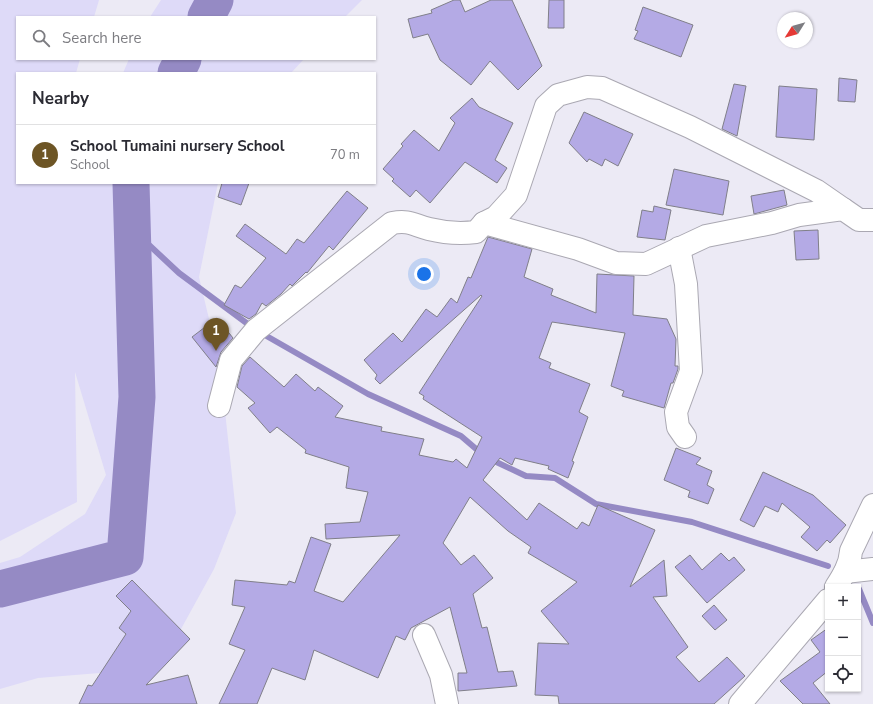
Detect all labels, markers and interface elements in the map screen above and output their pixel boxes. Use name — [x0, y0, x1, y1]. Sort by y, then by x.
north arrow — [777, 12, 813, 48]
search box — [16, 16, 376, 60]
icon: search — [30, 27, 52, 49]
text: Search here — [62, 28, 142, 48]
text: Nearby — [32, 87, 89, 110]
text: School Tumaini nursery School — [70, 136, 285, 156]
text: 1 — [41, 146, 49, 164]
text: 70 m — [330, 146, 360, 164]
text: School — [70, 156, 110, 174]
your location — [414, 264, 434, 284]
pin: 1 — [203, 318, 229, 351]
map controls — [825, 584, 861, 692]
button: + — [825, 584, 861, 620]
button: − — [825, 620, 861, 656]
button: locate — [825, 656, 861, 692]

